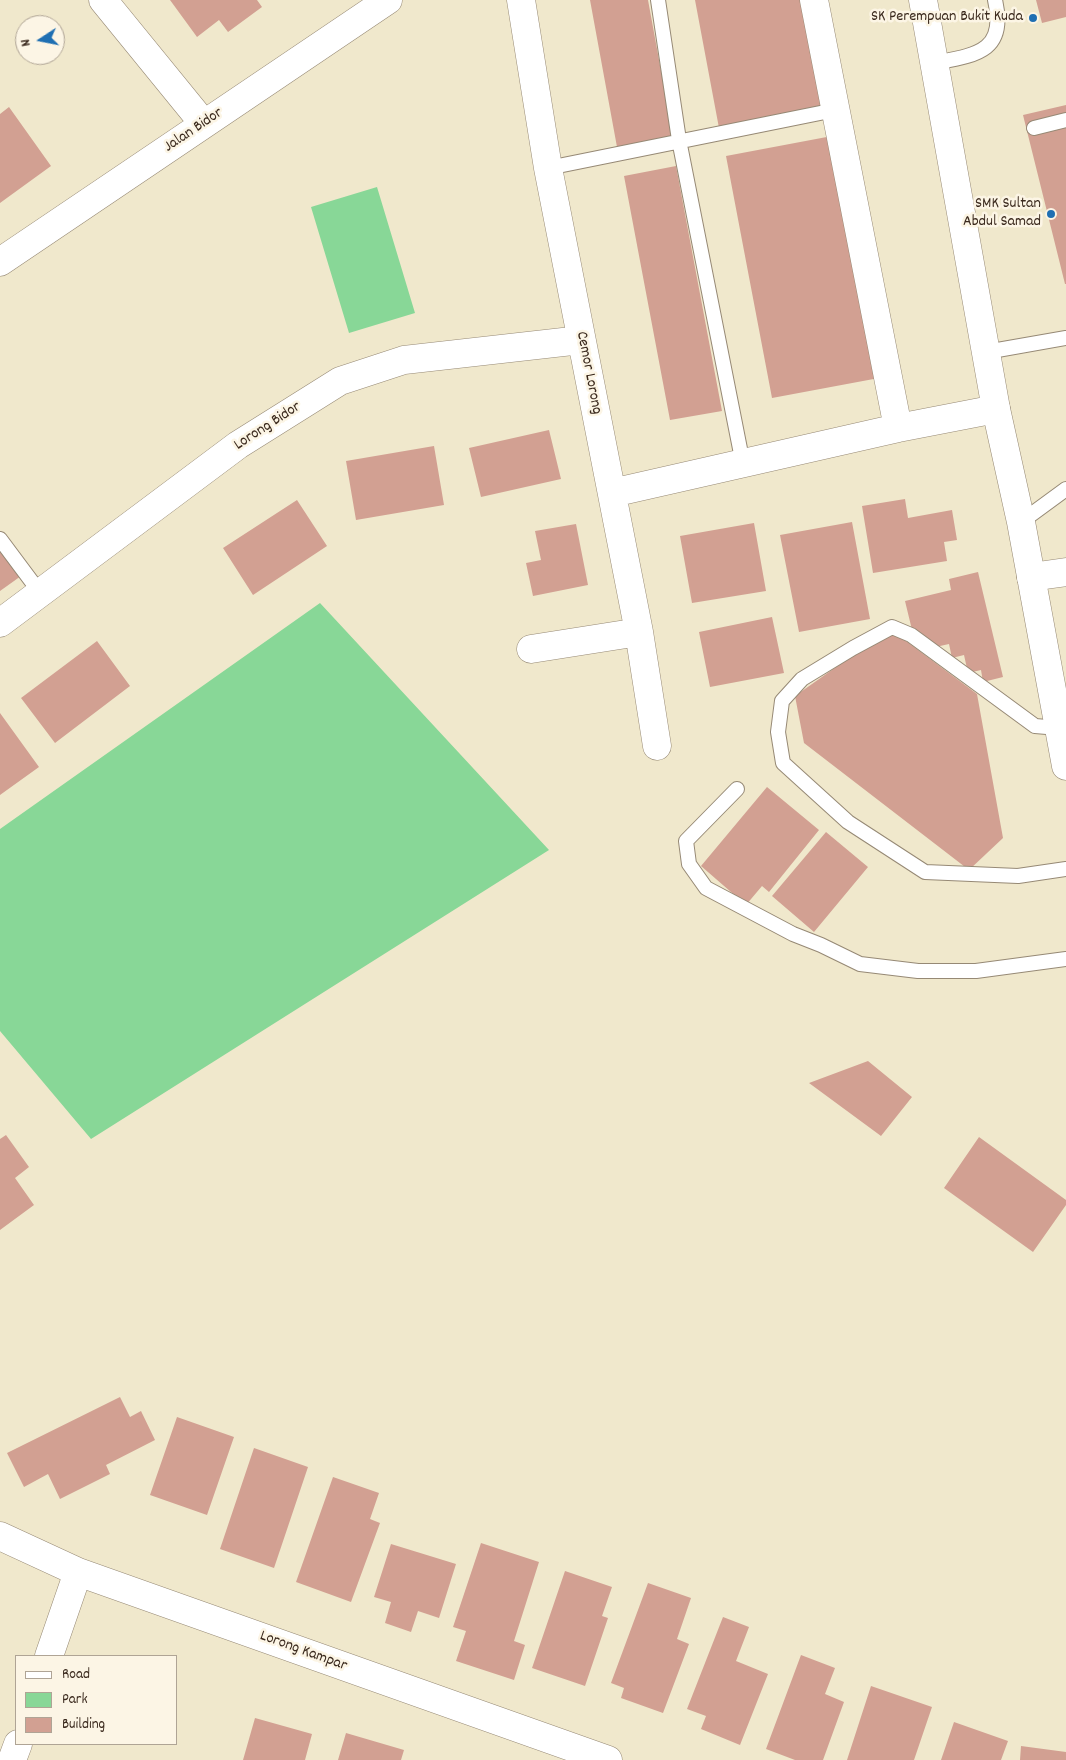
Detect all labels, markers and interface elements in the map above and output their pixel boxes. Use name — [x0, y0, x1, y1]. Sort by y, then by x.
place label: SK Perempuan Bukit Kuda — [871, 8, 1023, 28]
marker: SK Perempuan Bukit Kuda — [1027, 12, 1039, 24]
north arrow — [15, 15, 65, 65]
text: N — [16, 37, 37, 48]
street label: Jalan Bidor — [161, 104, 227, 158]
place label: SMK Sultan Abdul Samad — [963, 195, 1041, 233]
marker: SMK Sultan Abdul Samad — [1045, 208, 1057, 220]
street label: Cemor Lorong — [571, 330, 605, 416]
street label: Lorong Bidor — [231, 398, 305, 456]
street label: Lorong Kampar — [257, 1627, 349, 1677]
legend — [15, 1655, 178, 1745]
text: Road — [62, 1664, 90, 1686]
text: Park — [62, 1689, 88, 1711]
text: Building — [62, 1714, 105, 1736]

